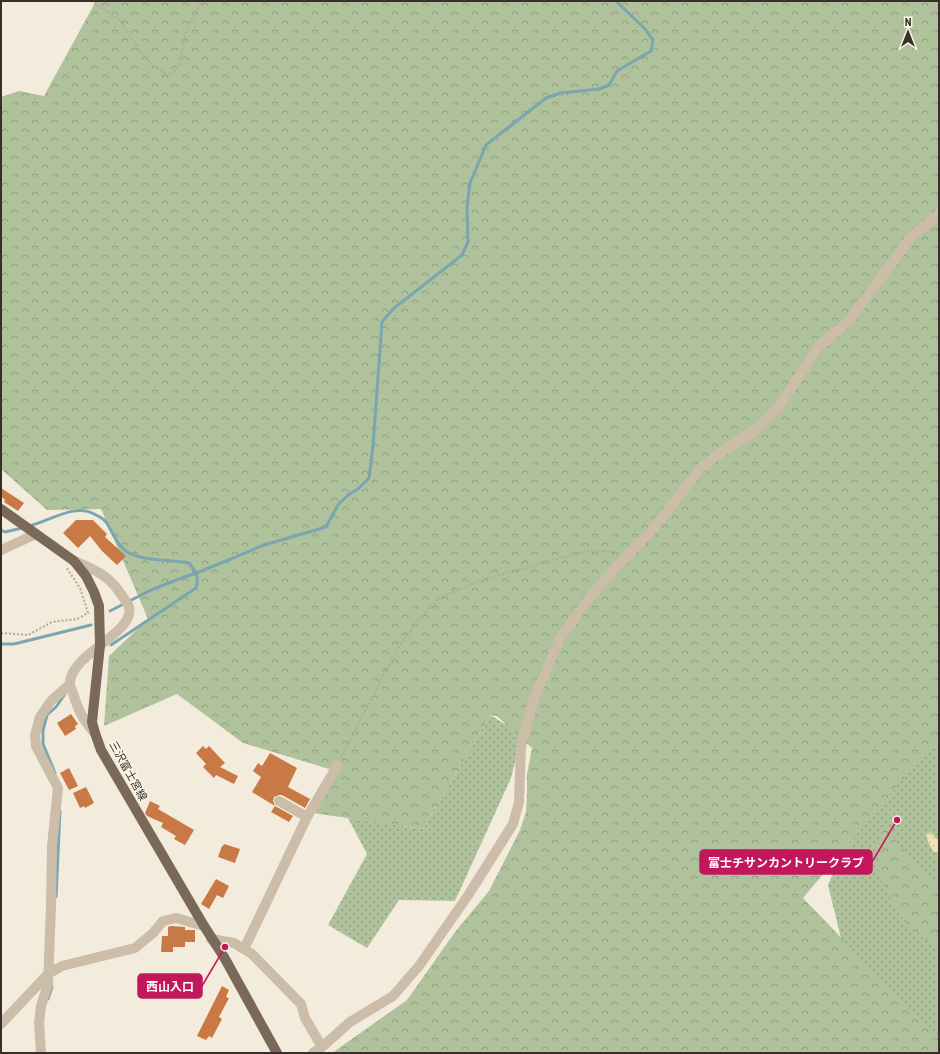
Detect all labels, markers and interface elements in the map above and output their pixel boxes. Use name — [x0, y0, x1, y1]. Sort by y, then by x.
north arrow — [888, 12, 928, 52]
text: N — [905, 16, 912, 29]
street label: 三沢富士宮線 — [106, 739, 150, 803]
callout: 富士チサンカントリークラブ — [700, 850, 872, 874]
text: 富士チサンカントリークラブ — [708, 856, 864, 870]
callout: 西山入口 — [138, 974, 202, 998]
text: 西山入口 — [146, 980, 194, 994]

